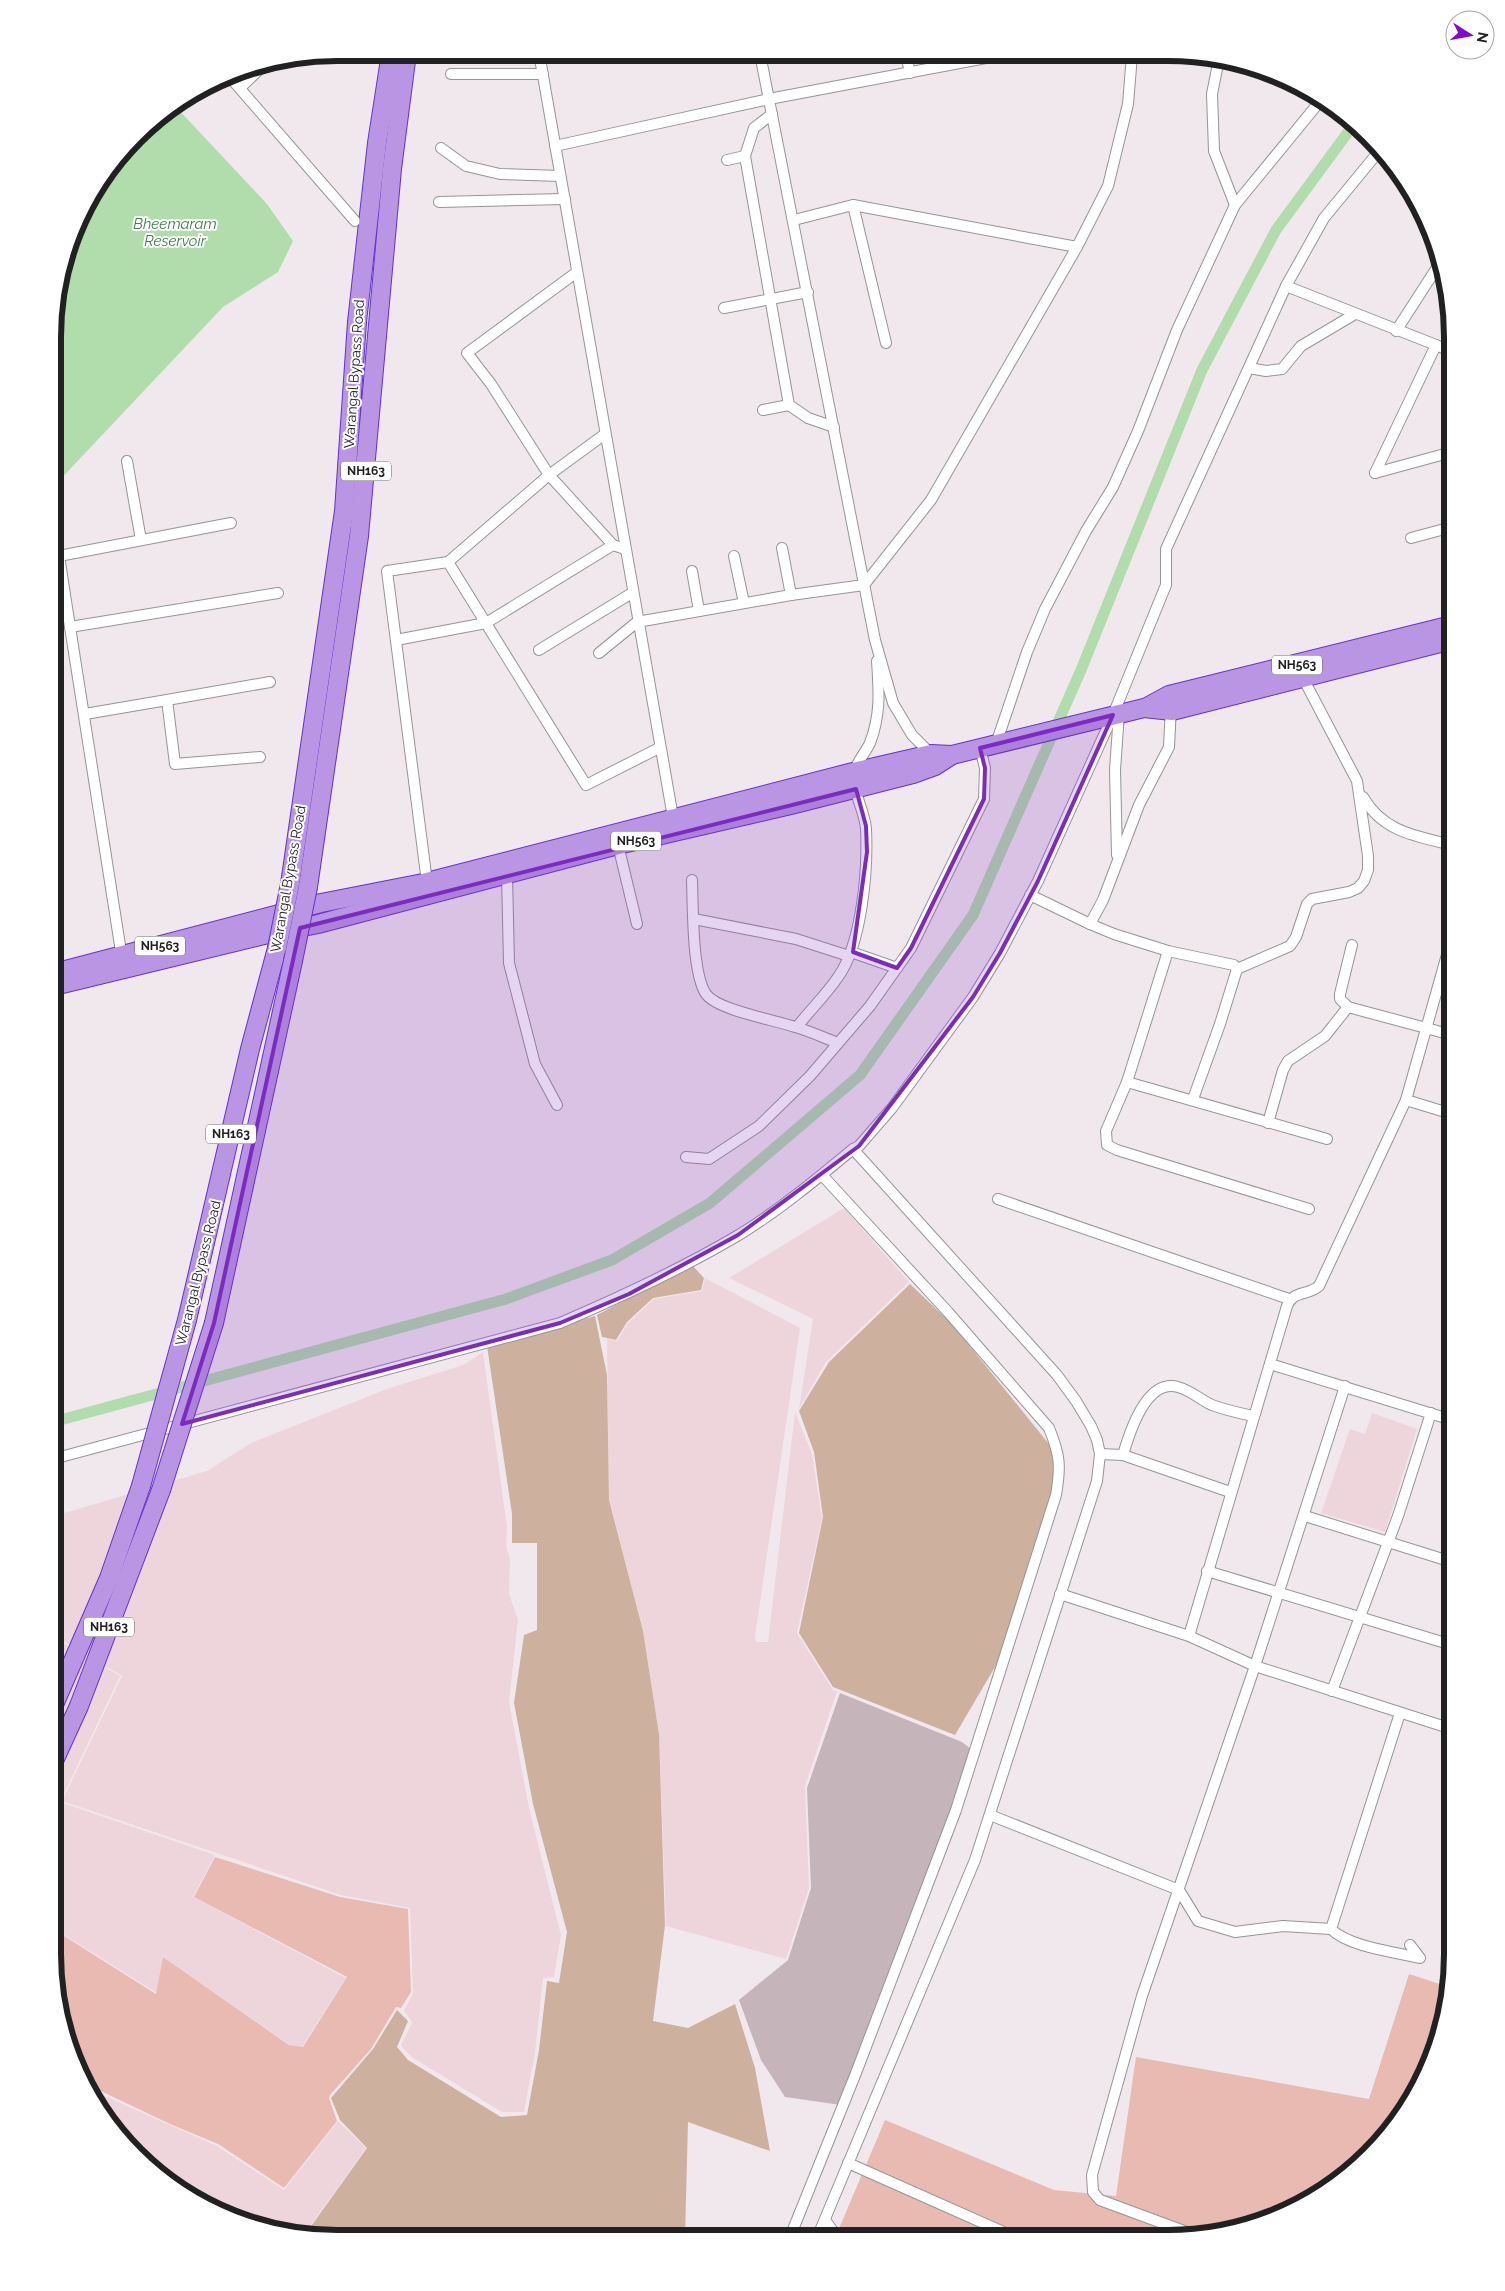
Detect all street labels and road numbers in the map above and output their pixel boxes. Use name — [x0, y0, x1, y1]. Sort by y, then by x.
street label: Warangal Bypass Road — [341, 299, 367, 449]
road number: NH163 — [341, 462, 391, 481]
road number: NH563 — [1272, 656, 1322, 674]
street label: Warangal Bypass Road — [267, 804, 309, 954]
road number: NH563 — [611, 831, 661, 850]
road number: NH563 — [135, 936, 185, 956]
road number: NH163 — [206, 1124, 256, 1144]
street label: Warangal Bypass Road — [172, 1199, 224, 1347]
road number: NH163 — [84, 1618, 134, 1636]

